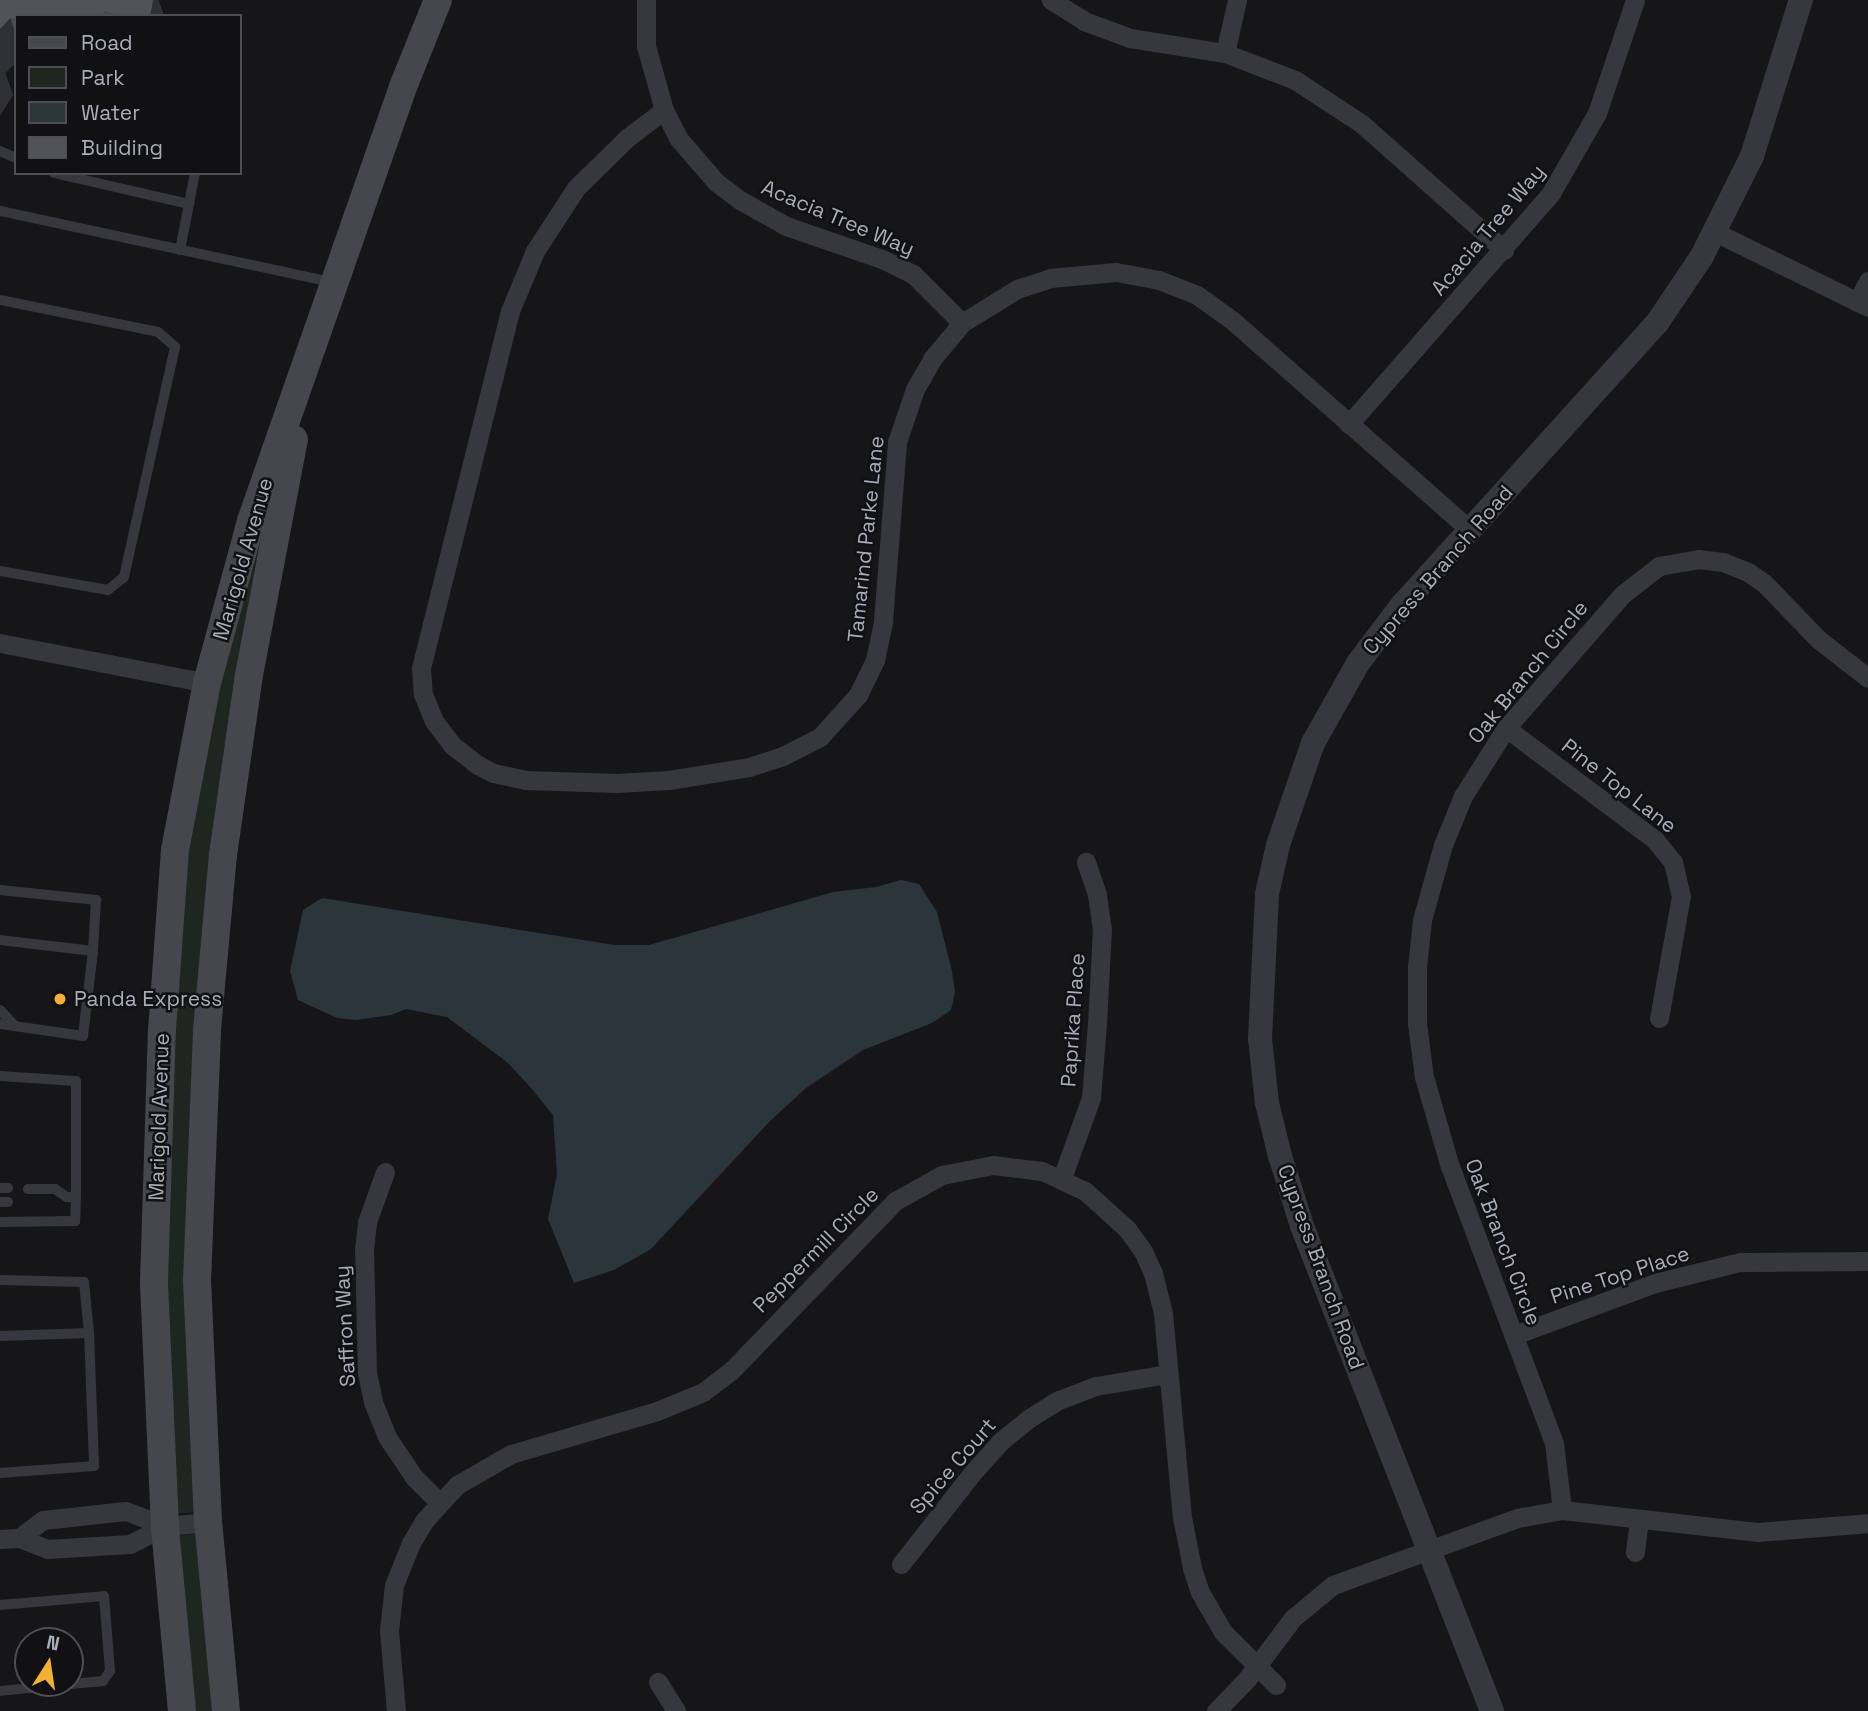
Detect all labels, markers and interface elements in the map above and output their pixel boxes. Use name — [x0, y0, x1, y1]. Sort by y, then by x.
legend — [14, 14, 242, 175]
text: Road — [81, 29, 133, 56]
text: Park — [81, 64, 125, 91]
text: Water — [81, 99, 140, 126]
text: Building — [81, 134, 163, 161]
street label: Acacia Tree Way — [1426, 159, 1550, 301]
street label: Acacia Tree Way — [758, 174, 918, 262]
street label: Tamarind Parke Lane — [843, 435, 889, 643]
street label: Marigold Avenue — [208, 475, 278, 643]
street label: Cypress Branch Road — [1358, 480, 1518, 660]
street label: Oak Branch Circle — [1463, 596, 1593, 748]
street label: Pine Top Lane — [1556, 733, 1682, 839]
street label: Paprika Place — [1056, 952, 1090, 1088]
place label: Panda Express — [74, 986, 222, 1012]
marker: Panda Express — [52, 991, 68, 1007]
street label: Marigold Avenue — [143, 1033, 175, 1201]
street label: Oak Branch Circle — [1460, 1155, 1546, 1329]
street label: Cypress Branch Road — [1272, 1161, 1370, 1373]
street label: Peppermill Circle — [748, 1182, 884, 1318]
street label: Pine Top Place — [1547, 1241, 1693, 1309]
street label: Saffron Way — [329, 1264, 361, 1388]
street label: Spice Court — [905, 1413, 1001, 1519]
north arrow — [14, 1627, 84, 1697]
text: N — [44, 1629, 62, 1656]

